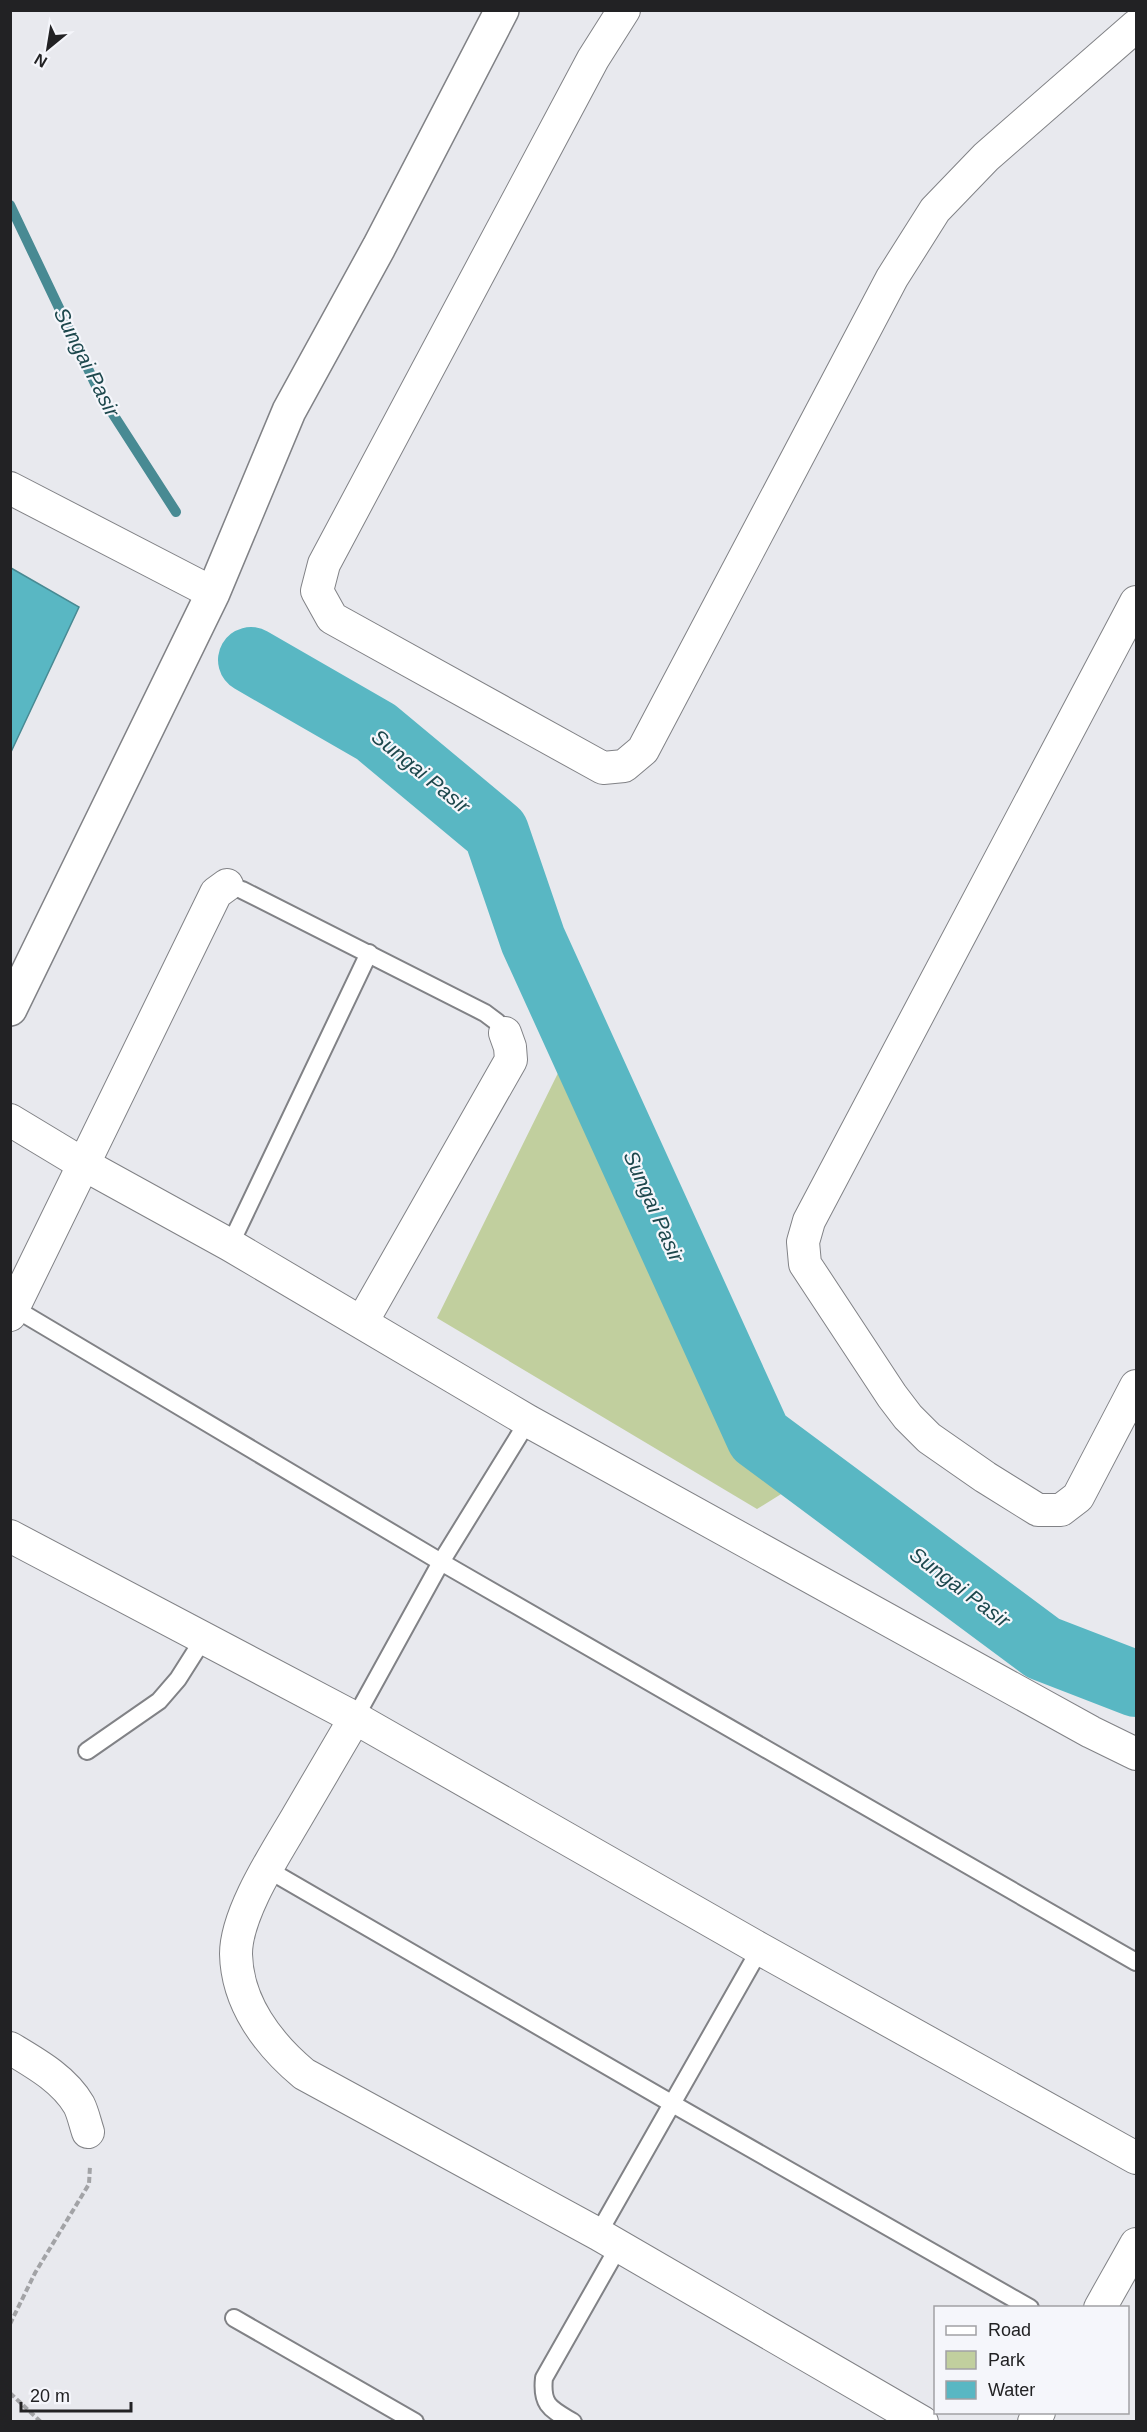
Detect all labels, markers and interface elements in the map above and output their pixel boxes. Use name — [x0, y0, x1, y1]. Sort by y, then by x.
north arrow — [18, 18, 78, 78]
text: N — [31, 50, 50, 71]
water label: Sungai Pasir — [50, 304, 125, 421]
water label: Sungai Pasir — [367, 725, 475, 818]
water label: Sungai Pasir — [619, 1147, 689, 1266]
water label: Sungai Pasir — [906, 1542, 1015, 1633]
legend — [934, 2306, 1129, 2414]
text: Road — [988, 2320, 1031, 2340]
text: Park — [988, 2350, 1026, 2370]
scale bar — [21, 2375, 130, 2413]
text: Water — [988, 2380, 1035, 2400]
text: 20 m — [30, 2386, 70, 2406]

